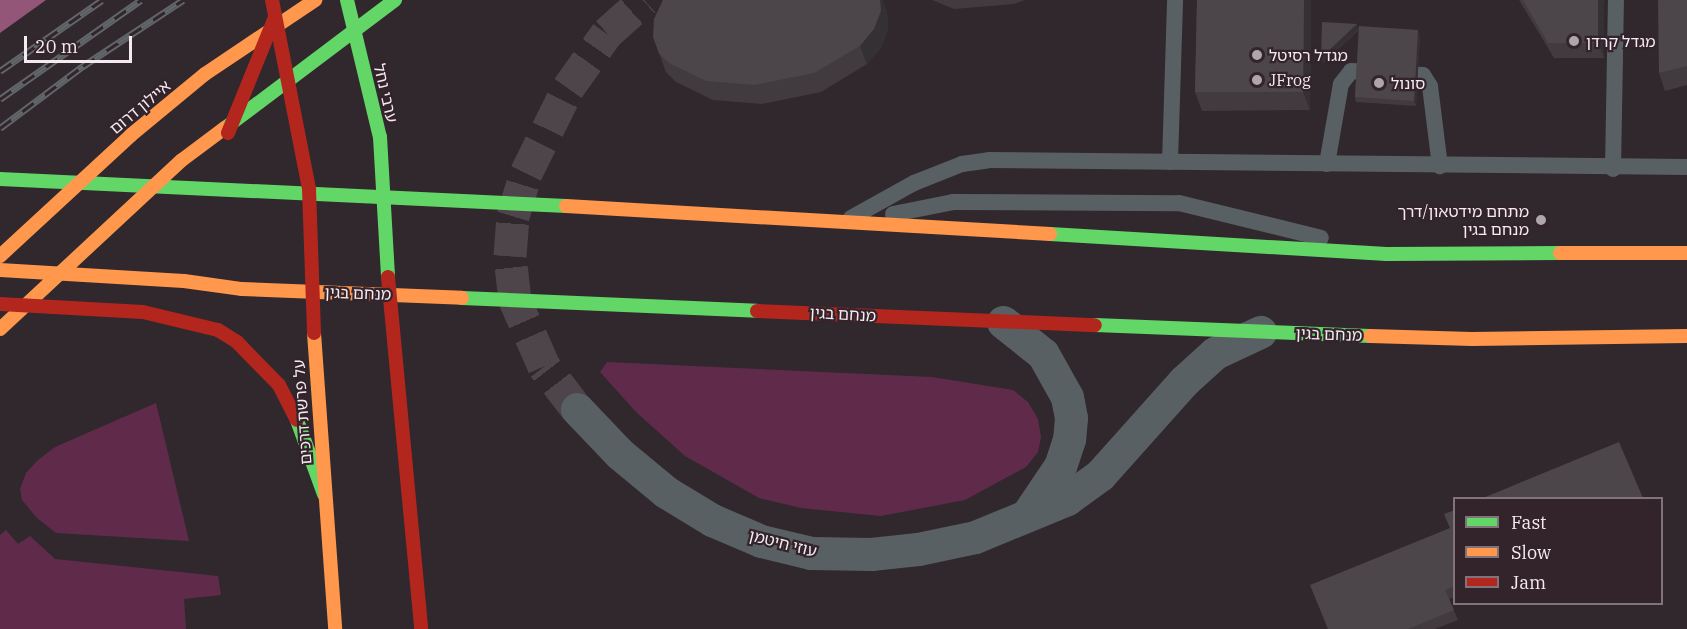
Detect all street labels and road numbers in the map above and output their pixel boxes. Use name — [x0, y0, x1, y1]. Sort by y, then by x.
street label: ערבי נחל — [370, 62, 402, 124]
street label: איילון דרום — [106, 76, 174, 138]
street label: מנחם בגין — [324, 282, 392, 304]
street label: מנחם בגין — [809, 303, 877, 325]
street label: מנחם בגין — [1295, 323, 1363, 345]
street label: על פרשת דרכים — [289, 359, 315, 465]
street label: עוזי חיטמן — [747, 525, 819, 561]

